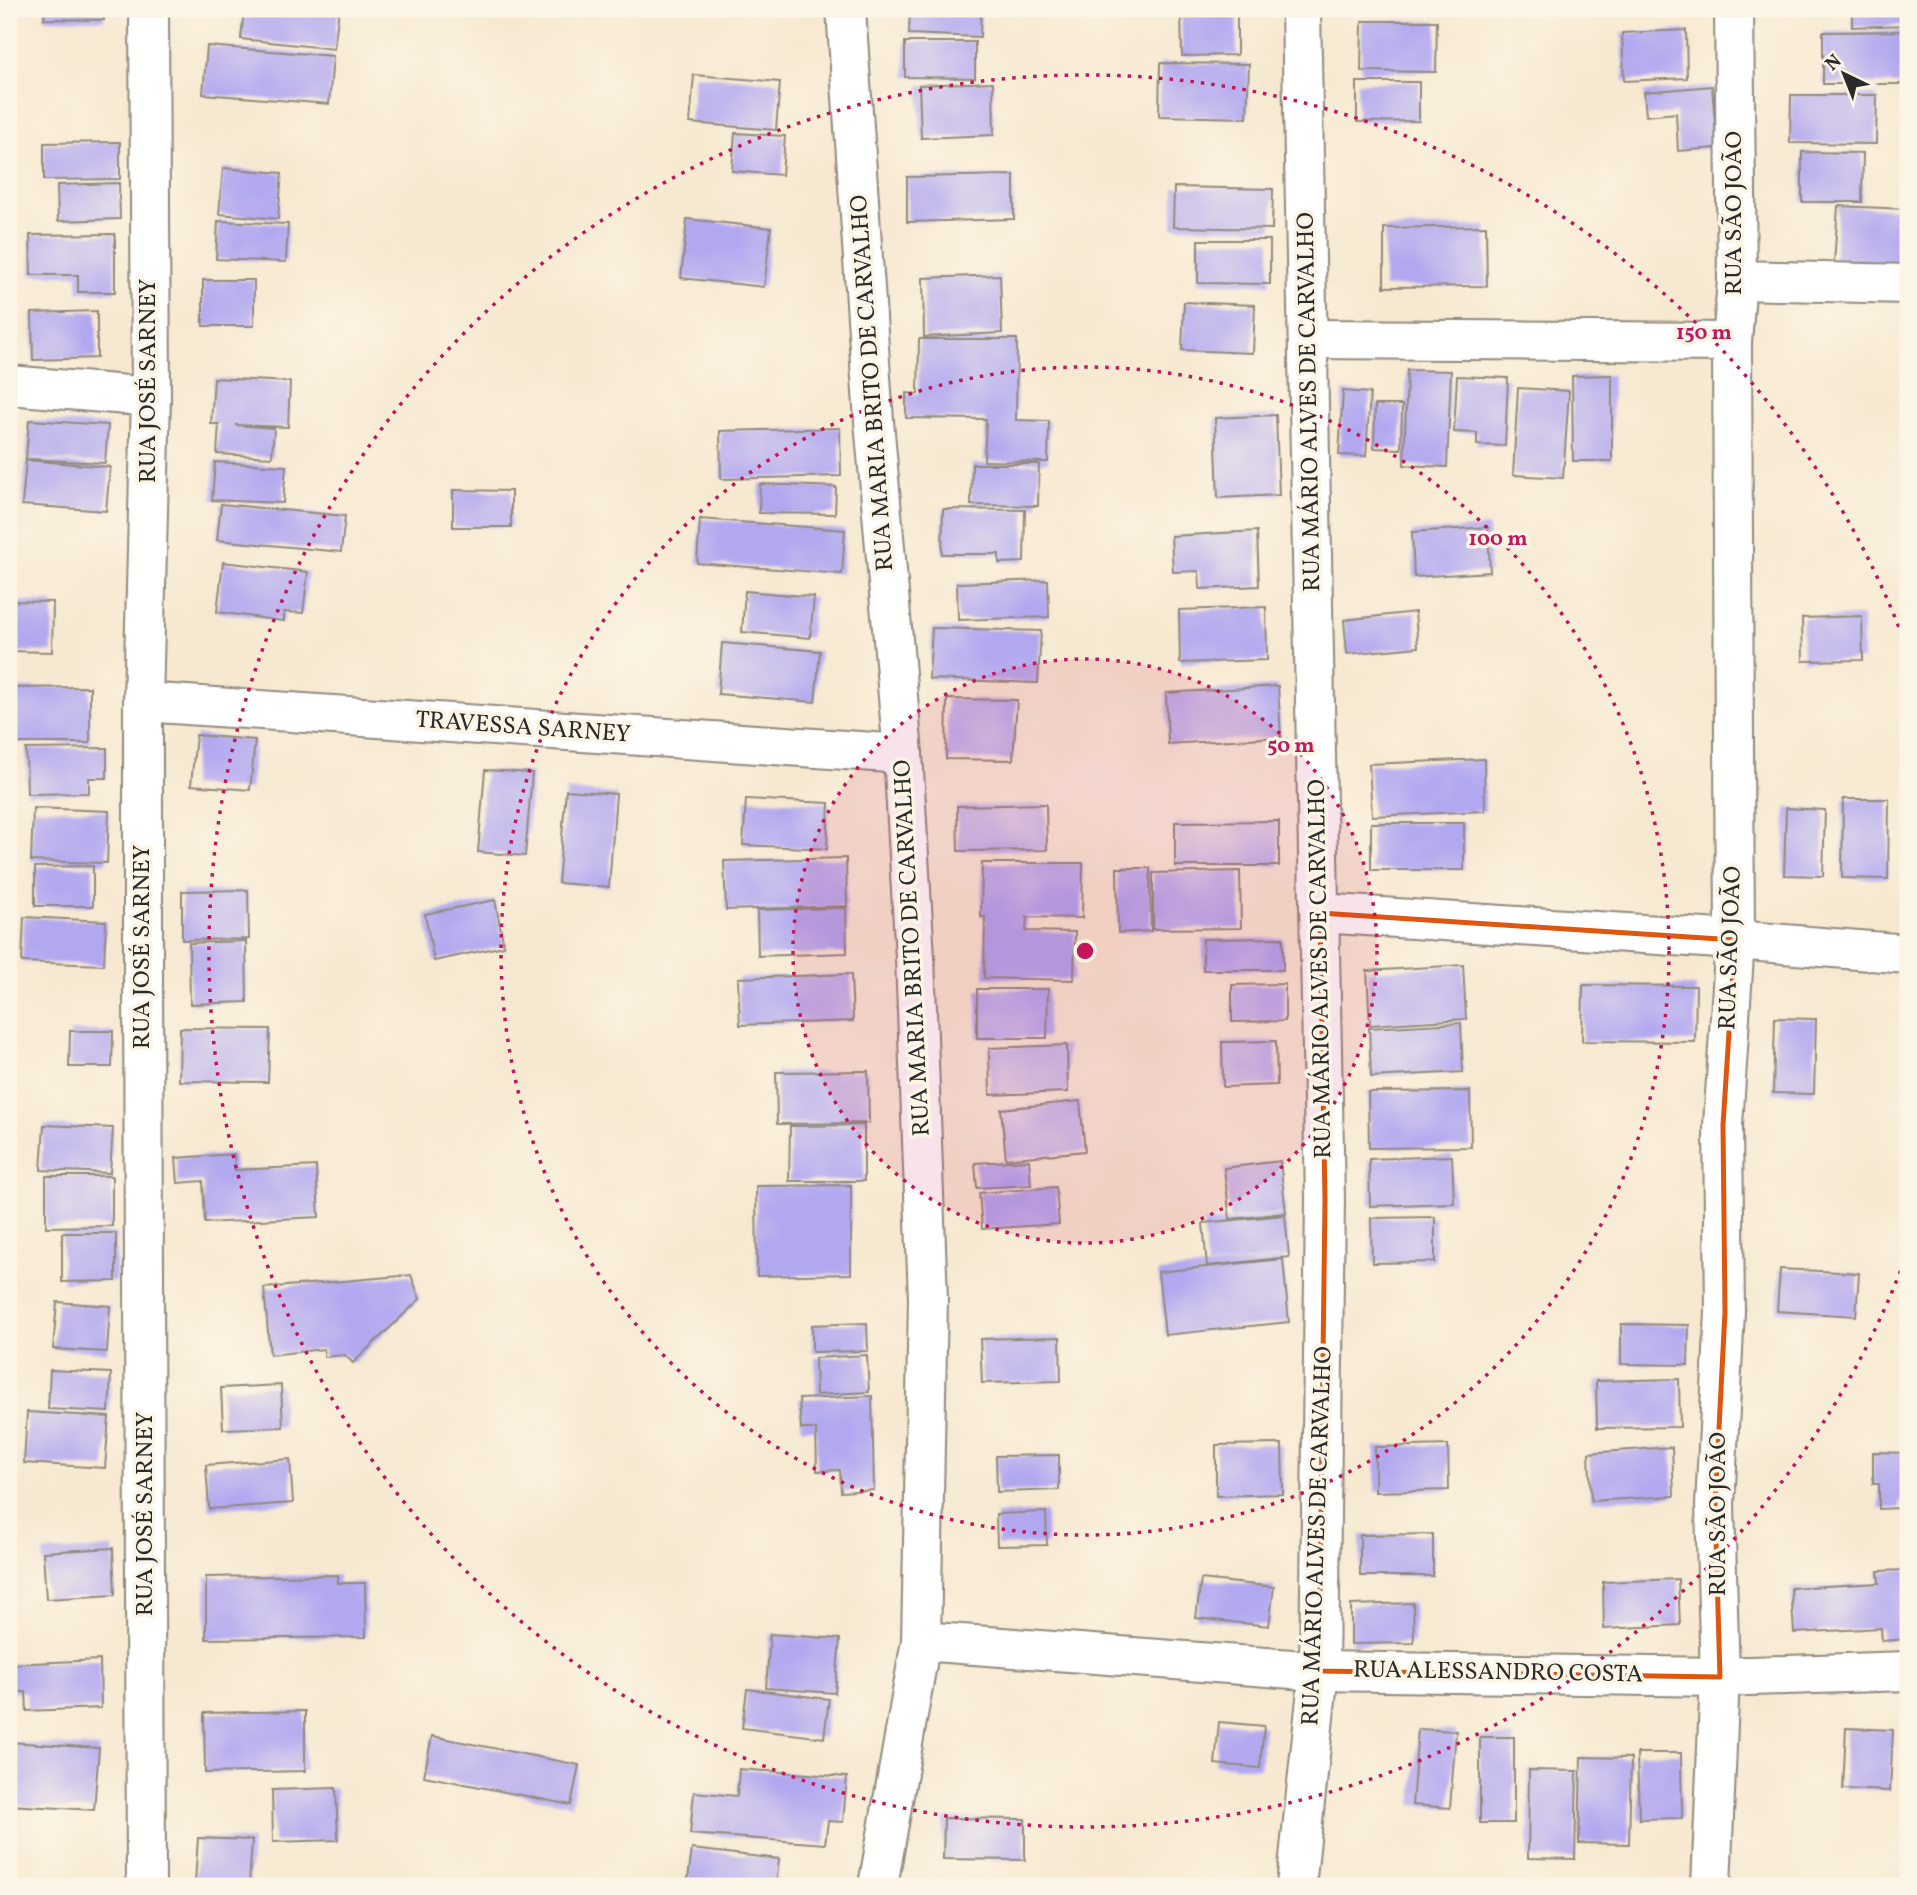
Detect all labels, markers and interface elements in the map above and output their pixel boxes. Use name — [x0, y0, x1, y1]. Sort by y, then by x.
north arrow — [1808, 38, 1878, 108]
text: N — [1820, 49, 1848, 77]
street label: RUA SÃO JOÃO — [1718, 131, 1752, 295]
street label: RUA MARIA BRITO DE CARVALHO — [843, 194, 903, 572]
street label: RUA MÁRIO ALVES DE CARVALHO — [1290, 212, 1330, 592]
street label: RUA JOSÉ SARNEY — [132, 279, 166, 483]
text: 150 m — [1676, 319, 1732, 348]
text: 100 m — [1468, 525, 1528, 554]
street label: TRAVESSA SARNEY — [414, 704, 632, 752]
text: 50 m — [1267, 732, 1315, 761]
street label: RUA MARIA BRITO DE CARVALHO — [886, 759, 940, 1137]
street label: RUA MÁRIO ALVES DE CARVALHO — [1301, 779, 1341, 1159]
street label: RUA JOSÉ SARNEY — [126, 845, 160, 1049]
street label: RUA SÃO JOÃO — [1711, 865, 1751, 1031]
centre of rings — [1073, 939, 1097, 963]
street label: RUA MÁRIO ALVES DE CARVALHO — [1294, 1346, 1342, 1726]
street label: RUA JOSÉ SARNEY — [129, 1412, 163, 1616]
street label: RUA SÃO JOÃO — [1702, 1432, 1736, 1596]
street label: RUA ALESSANDRO COSTA — [1353, 1653, 1643, 1693]

